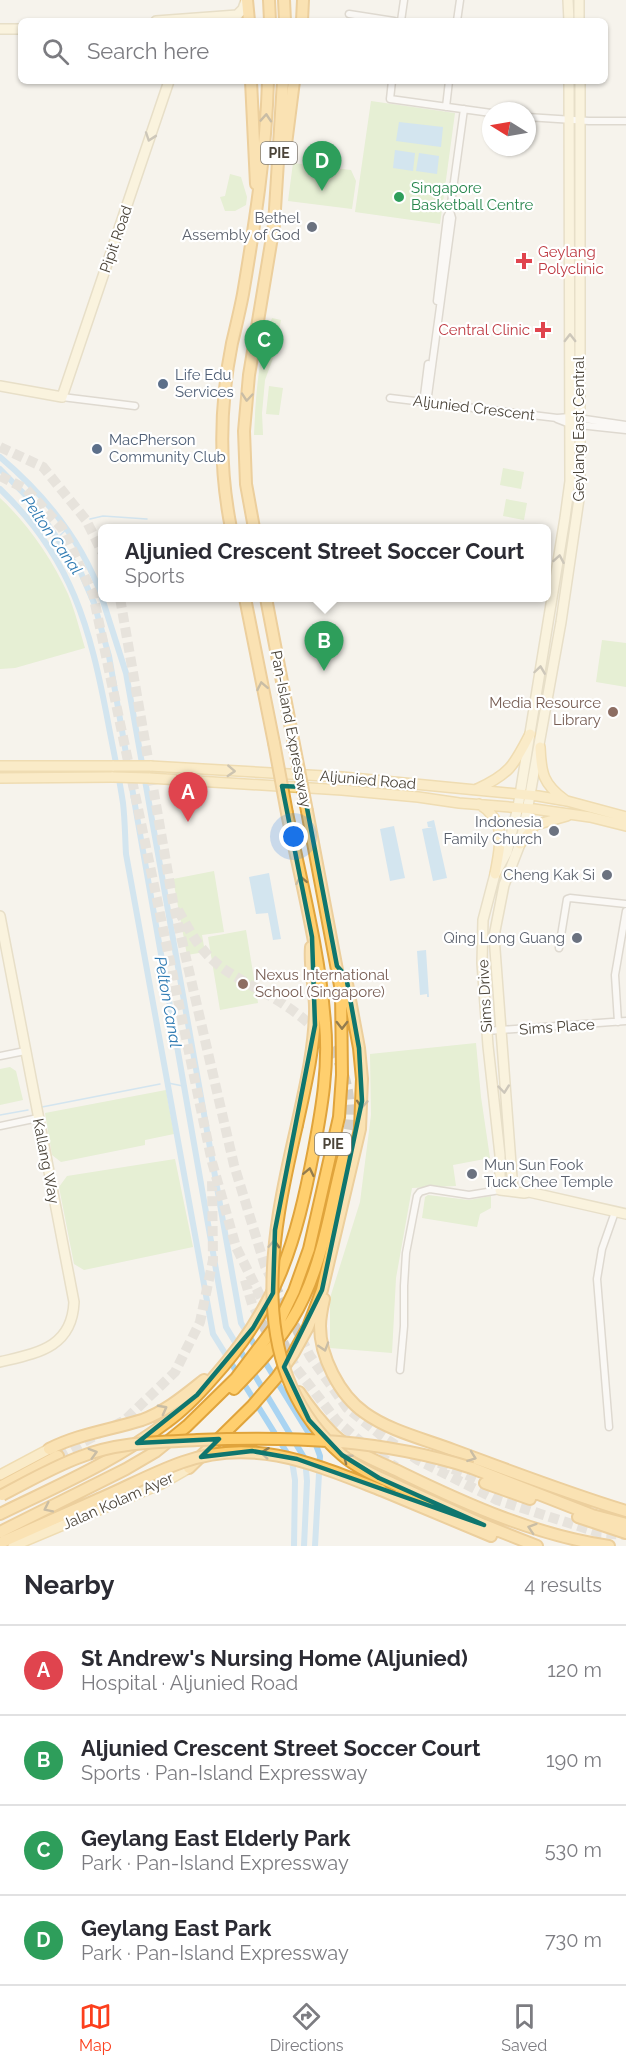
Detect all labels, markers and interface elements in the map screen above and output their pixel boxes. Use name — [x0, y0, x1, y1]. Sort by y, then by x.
search box — [18, 18, 608, 84]
icon: search — [39, 35, 72, 68]
text: Search here — [87, 38, 209, 64]
north arrow — [482, 102, 536, 156]
one-way arrow — [259, 113, 272, 122]
one-way arrow — [145, 131, 158, 142]
road number: PIE — [261, 142, 297, 164]
pin: D — [302, 142, 342, 191]
place label: Singapore Basketball Centre — [411, 179, 533, 214]
marker: Singapore Basketball Centre — [392, 190, 406, 204]
street label: Pipit Road — [96, 203, 136, 275]
place label: Bethel Assembly of God — [182, 209, 301, 244]
marker: Bethel Assembly of God — [305, 220, 319, 234]
place label: Geylang Polyclinic — [538, 243, 604, 278]
marker: Geylang Polyclinic — [515, 252, 533, 270]
pin: C — [244, 320, 284, 370]
place label: Central Clinic — [438, 321, 530, 339]
marker: Central Clinic — [534, 321, 552, 339]
one-way arrow — [564, 333, 576, 342]
street label: Geylang East Central — [570, 355, 588, 502]
place label: Life Edu Services — [175, 366, 234, 401]
marker: Life Edu Services — [156, 377, 170, 391]
one-way arrow — [241, 392, 254, 401]
street label: Aljunied Crescent — [412, 392, 536, 424]
place label: MacPherson Community Club — [109, 431, 226, 466]
marker: MacPherson Community Club — [90, 442, 104, 456]
water label: Pelton Canal — [18, 492, 86, 578]
popup — [98, 524, 551, 602]
text: Aljunied Crescent Street Soccer Court — [125, 538, 524, 564]
one-way arrow — [552, 554, 564, 563]
text: Sports — [125, 564, 185, 588]
pin: B — [304, 622, 344, 671]
street label: Pan-Island Expressway — [267, 649, 315, 809]
one-way arrow — [533, 665, 545, 674]
one-way arrow — [256, 681, 269, 691]
place label: Media Resource Library — [489, 694, 601, 729]
marker: Media Resource Library — [606, 705, 620, 719]
one-way arrow — [226, 764, 235, 777]
street label: Aljunied Road — [319, 767, 417, 793]
pin: A — [168, 772, 207, 822]
place label: Indonesia Family Church — [444, 813, 542, 848]
your location — [279, 822, 308, 851]
marker: Indonesia Family Church — [547, 824, 561, 838]
place label: Cheng Kak Si — [503, 866, 595, 884]
marker: Cheng Kak Si — [600, 868, 614, 882]
one-way arrow — [295, 875, 308, 885]
place label: Qing Long Guang — [443, 929, 565, 947]
marker: Qing Long Guang — [570, 931, 584, 945]
water label: Pelton Canal — [151, 955, 185, 1049]
street label: Sims Drive — [474, 959, 496, 1033]
place label: Nexus International School (Singapore) — [255, 966, 390, 1001]
marker: Nexus International School (Singapore) — [236, 977, 250, 991]
street label: Sims Place — [519, 1015, 596, 1039]
one-way arrow — [336, 1020, 348, 1029]
one-way arrow — [497, 1084, 510, 1093]
one-way arrow — [355, 1100, 368, 1109]
street label: Kallang Way — [29, 1117, 63, 1205]
road number: PIE — [315, 1133, 351, 1155]
place label: Mun Sun Fook Tuck Chee Temple — [484, 1156, 613, 1191]
one-way arrow — [302, 1167, 315, 1177]
marker: Mun Sun Fook Tuck Chee Temple — [465, 1167, 479, 1181]
one-way arrow — [268, 1239, 281, 1248]
one-way arrow — [317, 1341, 329, 1352]
one-way arrow — [157, 1405, 167, 1416]
one-way arrow — [261, 1447, 270, 1460]
one-way arrow — [87, 1448, 98, 1460]
one-way arrow — [466, 1449, 477, 1462]
one-way arrow — [342, 1454, 353, 1465]
street label: Jalan Kolam Ayer — [60, 1468, 177, 1533]
one-way arrow — [43, 1501, 54, 1513]
one-way arrow — [527, 1522, 538, 1535]
text: Nearby — [24, 1570, 114, 1600]
text: 4 results — [524, 1573, 602, 1597]
text: St Andrew's Nursing Home (Aljunied) — [81, 1645, 468, 1671]
text: A — [37, 1658, 50, 1682]
text: 120 m — [547, 1658, 602, 1682]
text: Hospital · Aljunied Road — [81, 1671, 298, 1695]
text: Aljunied Crescent Street Soccer Court — [81, 1735, 480, 1761]
text: B — [37, 1748, 50, 1772]
text: 190 m — [546, 1748, 602, 1772]
text: Sports · Pan-Island Expressway — [81, 1761, 368, 1785]
text: Geylang East Elderly Park — [81, 1825, 351, 1851]
text: C — [37, 1838, 50, 1862]
text: 530 m — [545, 1838, 602, 1862]
text: Park · Pan-Island Expressway — [81, 1851, 349, 1875]
text: Geylang East Park — [81, 1915, 271, 1941]
text: D — [36, 1928, 51, 1952]
text: 730 m — [545, 1928, 602, 1952]
text: Park · Pan-Island Expressway — [81, 1941, 349, 1965]
tab: Map — [79, 2000, 112, 2055]
tab: Directions — [270, 2000, 344, 2055]
tab: Saved — [501, 2000, 547, 2055]

